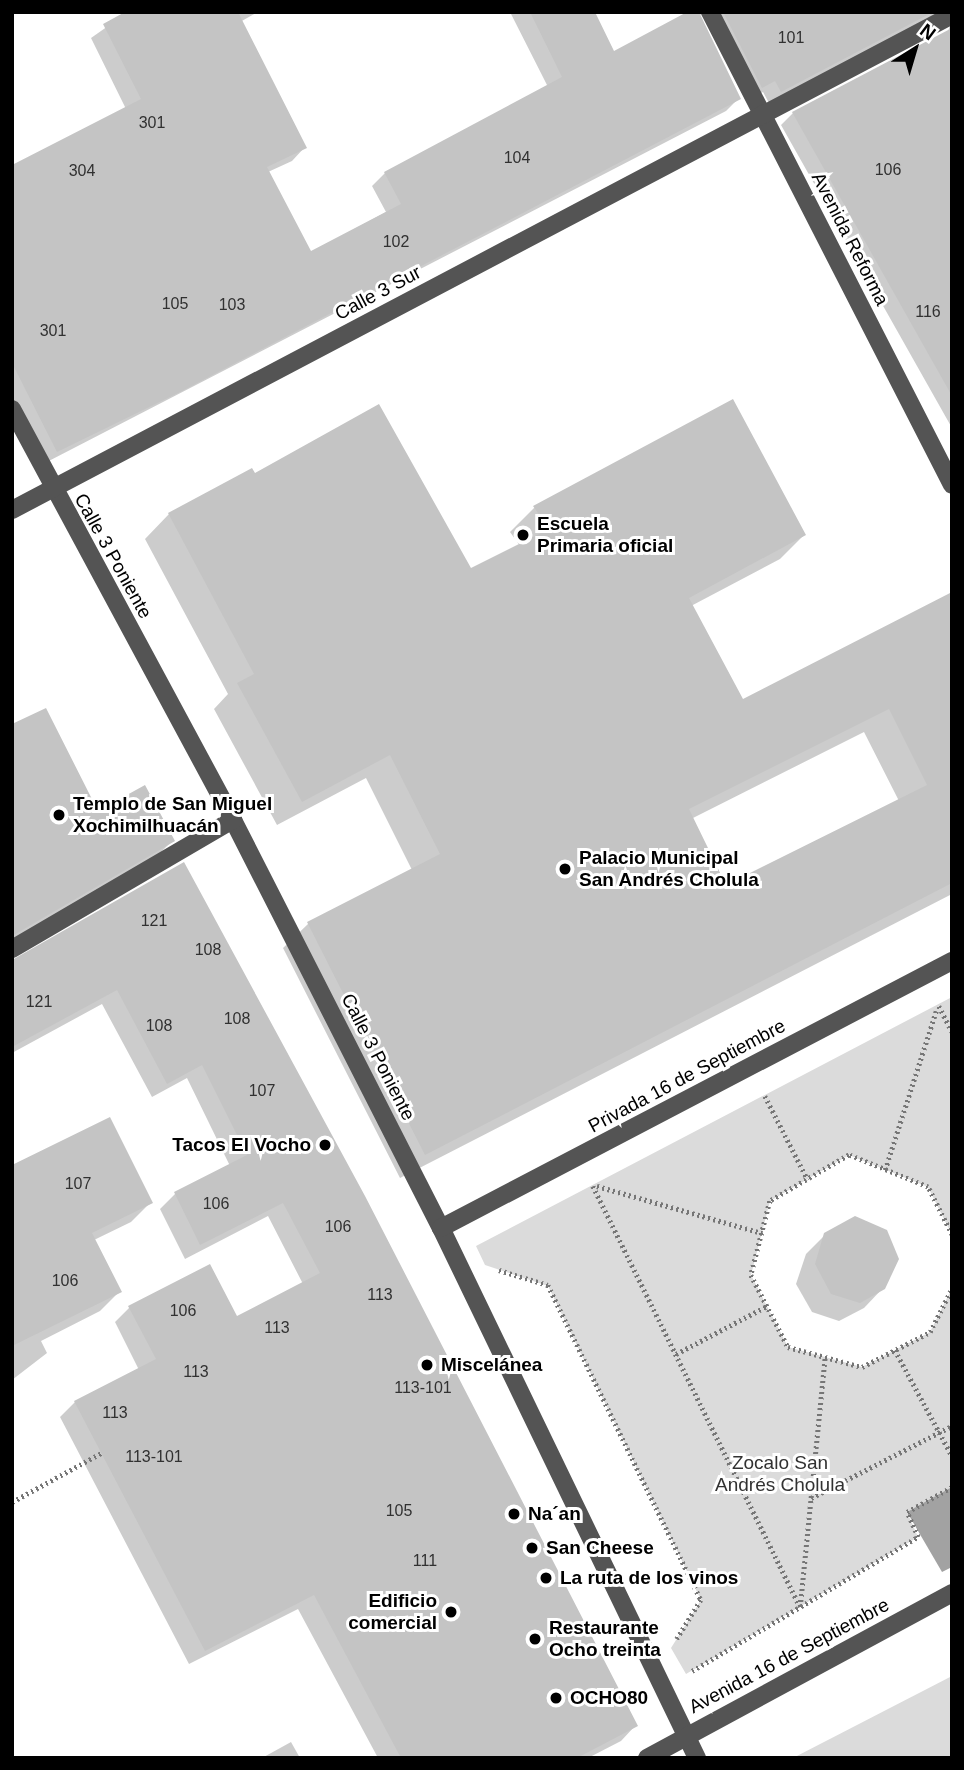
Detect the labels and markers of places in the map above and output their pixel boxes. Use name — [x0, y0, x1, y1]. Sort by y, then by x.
place label: Escuela Primaria oficial — [537, 513, 673, 557]
marker: Escuela Primaria oficial — [515, 527, 531, 543]
place label: Templo de San Miguel Xochimilhuacán — [73, 793, 272, 837]
marker: Templo de San Miguel Xochimilhuacán — [51, 807, 67, 823]
place label: Palacio Municipal San Andrés Cholula — [579, 847, 760, 891]
marker: Palacio Municipal San Andrés Cholula — [557, 861, 573, 877]
place label: Tacos El Vocho — [172, 1134, 311, 1156]
marker: Tacos El Vocho — [317, 1137, 333, 1153]
place label: Miscelánea — [441, 1354, 542, 1376]
marker: Miscelánea — [419, 1357, 435, 1373]
place label: Na´an — [528, 1503, 581, 1525]
marker: Na´an — [506, 1506, 522, 1522]
place label: San Cheese — [546, 1537, 654, 1559]
marker: San Cheese — [524, 1540, 540, 1556]
place label: La ruta de los vinos — [560, 1567, 738, 1589]
marker: La ruta de los vinos — [538, 1570, 554, 1586]
place label: Edificio comercial — [348, 1590, 437, 1634]
marker: Edificio comercial — [443, 1604, 459, 1620]
place label: Restaurante Ocho treinta — [549, 1617, 661, 1661]
marker: Restaurante Ocho treinta — [527, 1631, 543, 1647]
place label: OCHO80 — [570, 1687, 648, 1709]
marker: OCHO80 — [548, 1690, 564, 1706]

